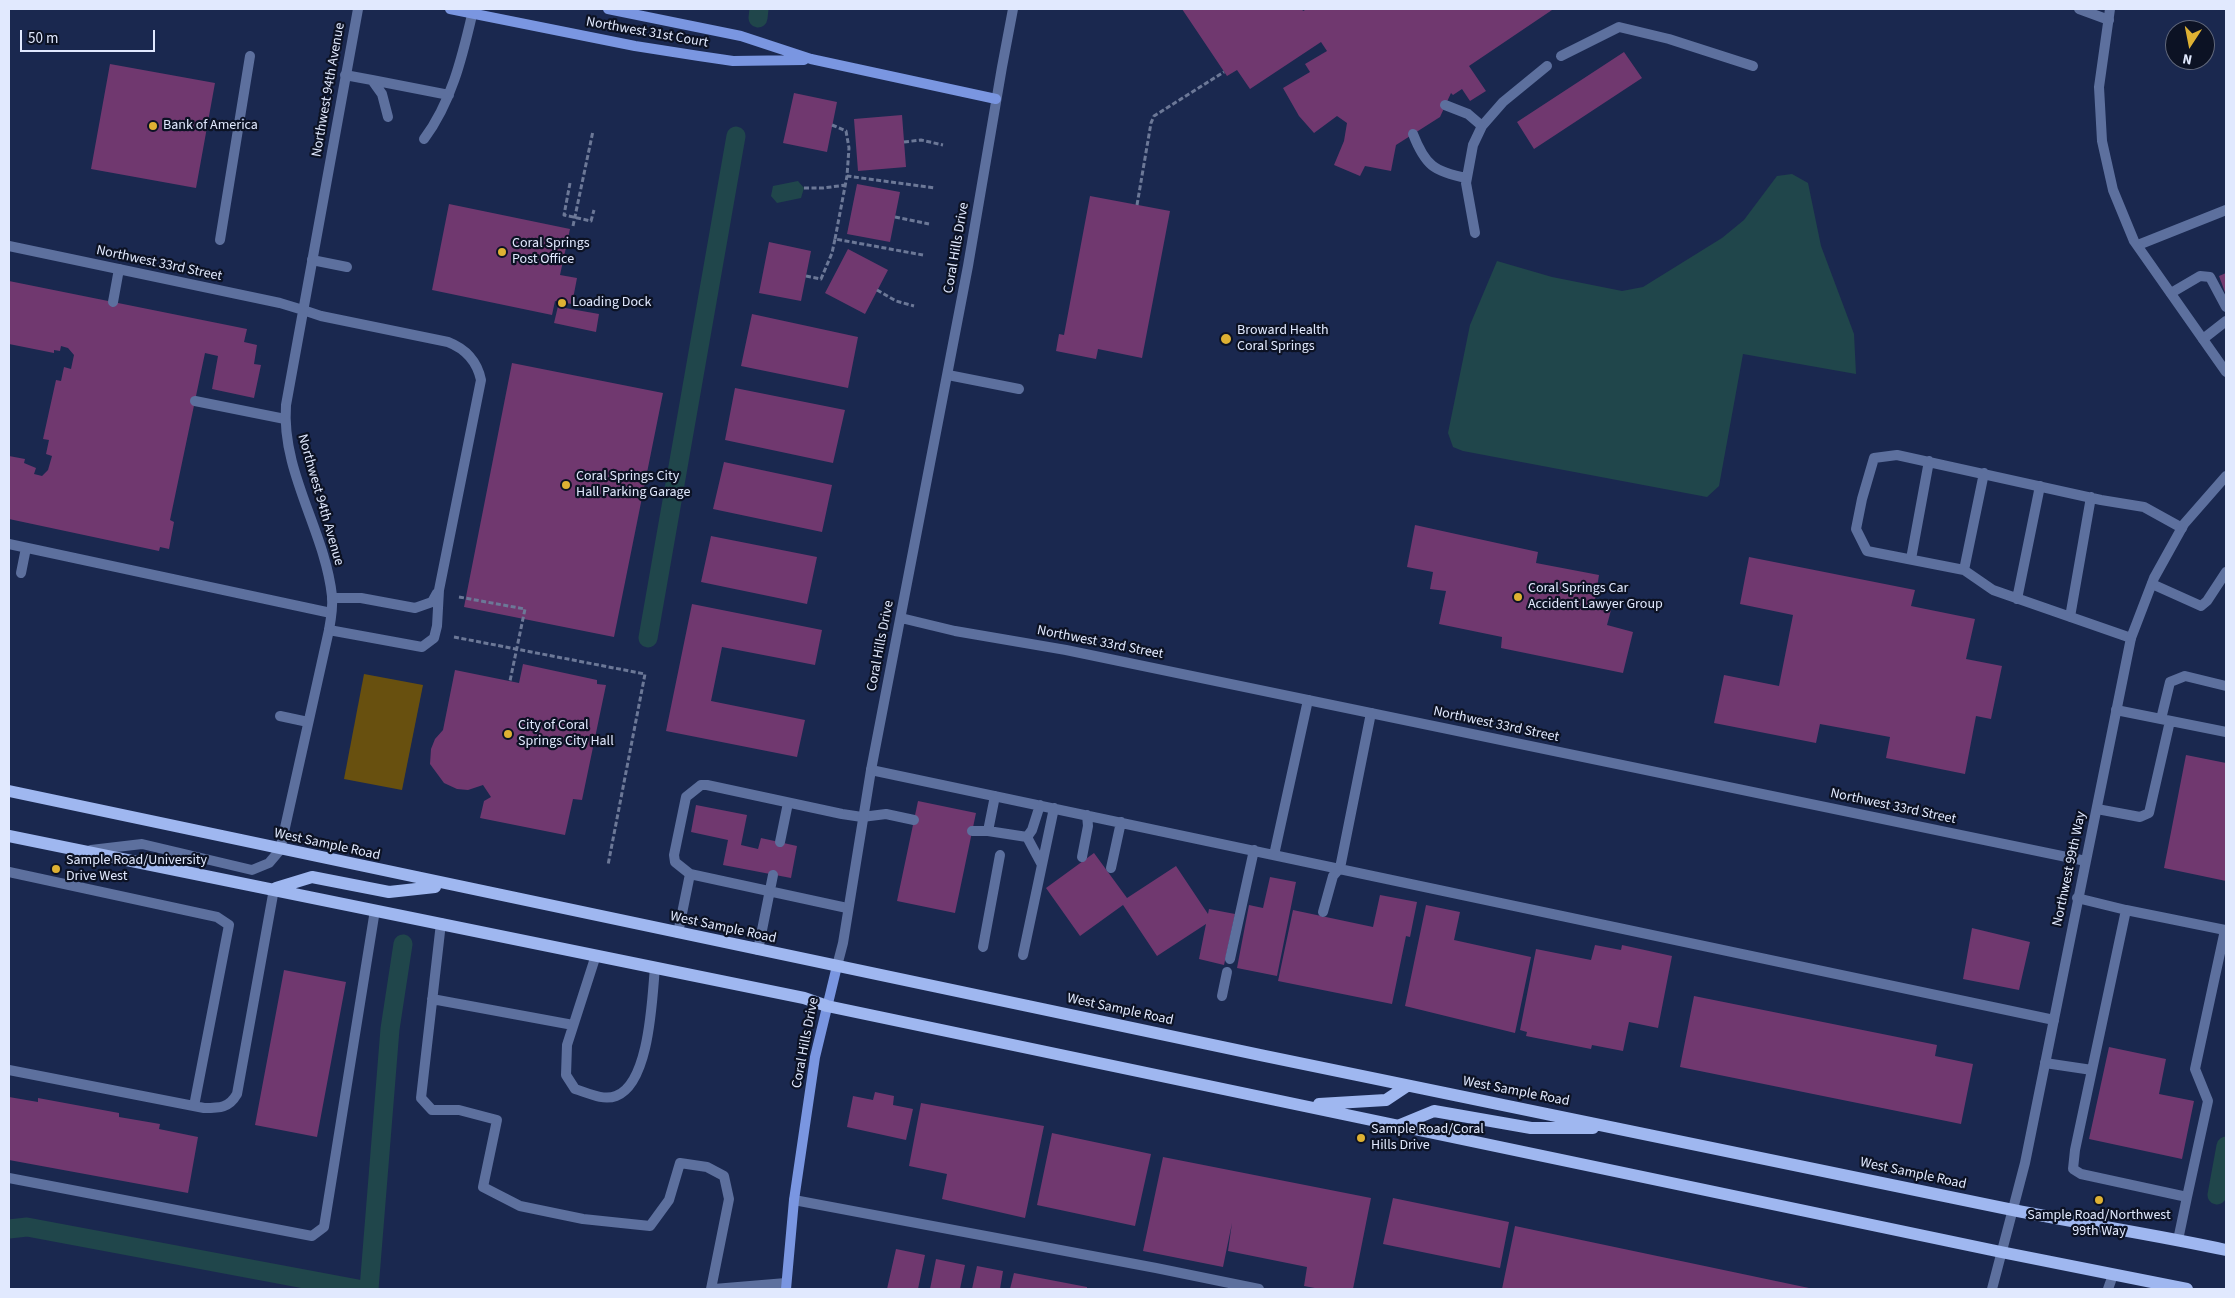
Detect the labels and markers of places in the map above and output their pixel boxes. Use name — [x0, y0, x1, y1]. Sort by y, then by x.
place label: Bank of America — [163, 118, 258, 134]
marker: Bank of America — [147, 120, 159, 132]
place label: Coral Springs Post Office — [512, 236, 590, 268]
marker: Coral Springs Post Office — [496, 246, 508, 258]
place label: Loading Dock — [572, 295, 651, 311]
marker: Loading Dock — [556, 297, 568, 309]
place label: Broward Health Coral Springs — [1237, 323, 1329, 356]
marker: Broward Health Coral Springs — [1219, 332, 1233, 346]
place label: Coral Springs City Hall Parking Garage — [576, 469, 690, 502]
marker: Coral Springs City Hall Parking Garage — [560, 479, 572, 491]
place label: Coral Springs Car Accident Lawyer Group — [1528, 581, 1663, 614]
marker: Coral Springs Car Accident Lawyer Group — [1512, 591, 1524, 603]
place label: City of Coral Springs City Hall — [518, 718, 614, 750]
marker: City of Coral Springs City Hall — [502, 728, 514, 740]
place label: Sample Road/University Drive West — [66, 853, 207, 886]
marker: Sample Road/University Drive West — [50, 863, 62, 875]
place label: Sample Road/Coral Hills Drive — [1371, 1122, 1484, 1154]
marker: Sample Road/Coral Hills Drive — [1355, 1132, 1367, 1144]
marker: Sample Road/Northwest 99th Way — [2093, 1194, 2105, 1206]
place label: Sample Road/Northwest 99th Way — [2027, 1208, 2171, 1240]

